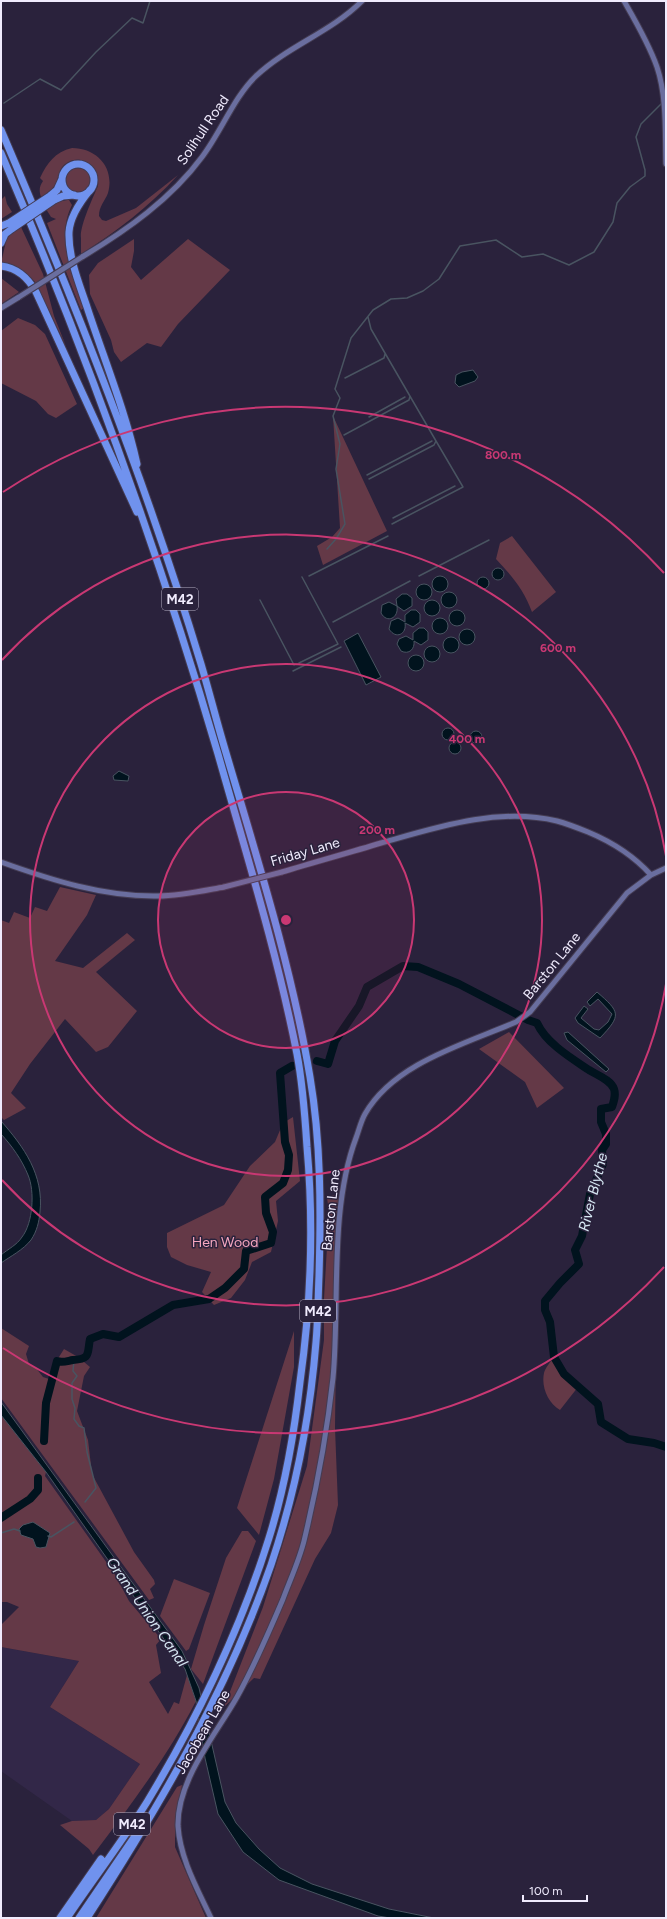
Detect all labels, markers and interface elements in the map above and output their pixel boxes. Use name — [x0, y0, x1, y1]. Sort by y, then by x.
street label: Solihull Road — [173, 92, 233, 168]
text: 800 m — [485, 448, 521, 462]
road number: M42 — [162, 588, 198, 610]
text: 600 m — [540, 641, 576, 655]
text: 400 m — [449, 732, 485, 746]
text: 200 m — [359, 823, 395, 837]
street label: Friday Lane — [268, 834, 342, 870]
centre of rings — [279, 913, 293, 927]
street label: Barston Lane — [520, 929, 584, 1003]
water label: River Blythe — [575, 1151, 611, 1233]
street label: Barston Lane — [318, 1168, 344, 1251]
park label: Hen Wood — [192, 1234, 258, 1251]
road number: M42 — [300, 1300, 336, 1322]
water label: Grand Union Canal — [102, 1554, 192, 1671]
street label: Jacobean Lane — [172, 1687, 234, 1777]
road number: M42 — [114, 1813, 150, 1835]
scale bar — [523, 1877, 587, 1903]
text: 100 m — [529, 1884, 563, 1898]

